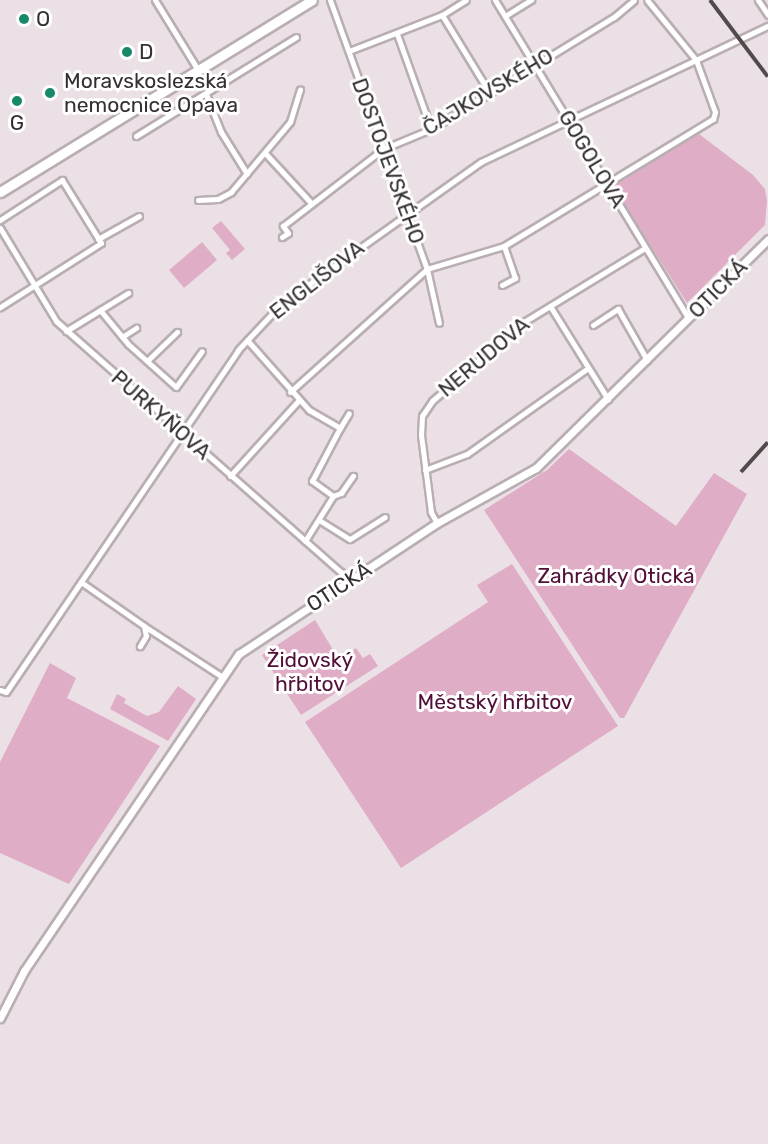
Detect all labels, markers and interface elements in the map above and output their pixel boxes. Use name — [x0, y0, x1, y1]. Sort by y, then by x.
place label: O — [36, 6, 50, 32]
marker: O — [17, 12, 31, 26]
place label: D — [139, 39, 153, 65]
street label: ČAJKOVSKÉHO — [418, 43, 558, 141]
marker: D — [120, 45, 134, 59]
place label: Moravskoslezská nemocnice Opava — [64, 68, 238, 118]
street label: DOSTOJEVSKÉHO — [346, 75, 430, 247]
marker: Moravskoslezská nemocnice Opava — [41, 84, 59, 102]
marker: G — [10, 94, 24, 108]
street label: GOGOLOVA — [553, 106, 631, 212]
place label: G — [10, 110, 24, 136]
street label: ENGLIŠOVA — [265, 235, 369, 325]
street label: OTICKÁ — [683, 254, 753, 324]
street label: NERUDOVA — [433, 312, 535, 402]
street label: PURKYŇOVA — [106, 365, 216, 465]
street label: OTICKÁ — [302, 557, 376, 617]
park label: Zahrádky Otická — [537, 563, 695, 589]
park label: Židovský hřbitov — [267, 647, 353, 697]
park label: Městský hřbitov — [417, 689, 573, 715]

